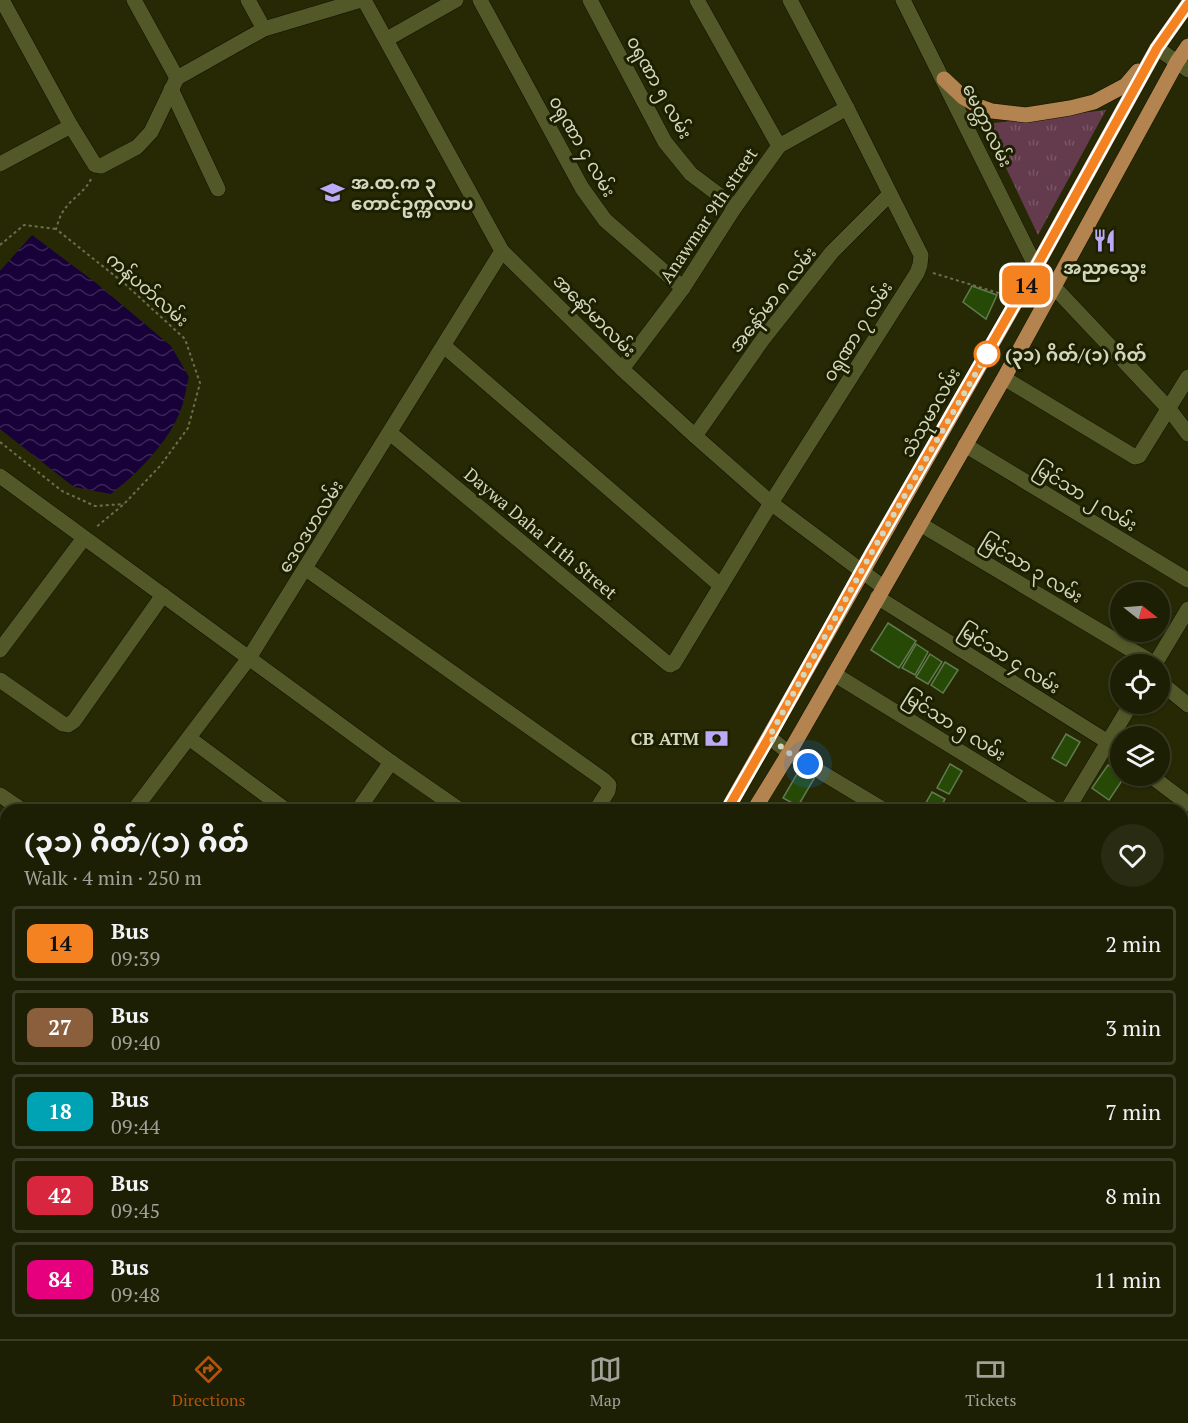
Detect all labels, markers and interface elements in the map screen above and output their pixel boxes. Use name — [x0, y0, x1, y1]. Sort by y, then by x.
street label: ၀ရုဏာ ၅ လမ်း — [618, 31, 698, 145]
street label: မေတ္တာလမ်း — [954, 79, 1019, 173]
street label: ၀ရုဏာ ၄ လမ်း — [541, 91, 622, 203]
street label: Anawmar 9th street — [654, 142, 762, 287]
place label: အ.ထ.က ၃ တောင်ဥက္ကလာပ — [351, 170, 473, 218]
school or university icon: အ.ထ.က ၃ တောင်ဥက္ကလာပ — [320, 179, 346, 205]
restaurant icon: အညာသွေး — [1092, 228, 1118, 254]
street label: အနော်မာ ၈ လမ်း — [723, 241, 824, 359]
street label: ကန်ပတ်လမ်း — [99, 247, 194, 334]
place label: အညာသွေး — [1063, 255, 1147, 282]
line badge: 14 — [999, 266, 1053, 304]
street label: အနော်မာလမ်း — [546, 268, 642, 364]
text: 14 — [1014, 271, 1038, 299]
street label: ၀ရုဏာ ၇ လမ်း — [817, 276, 901, 388]
marker: (၃၁) ဂိတ်/(၁) ဂိတ် — [974, 341, 1000, 367]
place label: (၃၁) ဂိတ်/(၁) ဂိတ် — [1005, 342, 1146, 369]
street label: သံသုမာလမ်း — [895, 363, 969, 463]
street label: မြင်သာ ၂ လမ်း — [1028, 456, 1142, 540]
street label: Daywa Daha 11th Street — [459, 462, 623, 604]
street label: ဒေဝဒဟလမ်း — [272, 475, 348, 577]
street label: မြင်သာ ၃ လမ်း — [974, 528, 1087, 611]
north arrow — [1110, 582, 1170, 642]
map controls — [1110, 582, 1170, 786]
street label: မြင်သာ ၄ လမ်း — [953, 617, 1065, 702]
button: locate — [1110, 654, 1170, 714]
street label: မြင်သာ ၅ လမ်း — [897, 684, 1011, 769]
bank icon: CB ATM — [704, 725, 730, 751]
place label: CB ATM — [631, 726, 699, 750]
button: layers — [1110, 726, 1170, 786]
your location — [793, 749, 823, 779]
text: (၃၁) ဂိတ်/(၁) ဂိတ် — [24, 823, 249, 860]
button: heart — [1101, 824, 1164, 887]
text: Walk · 4 min · 250 m — [24, 864, 202, 891]
text: Bus — [111, 916, 149, 945]
text: 14 — [48, 929, 72, 957]
text: 2 min — [1105, 929, 1161, 958]
text: 09:39 — [111, 945, 160, 972]
text: Bus — [111, 1000, 149, 1029]
text: 27 — [48, 1013, 72, 1041]
text: 3 min — [1105, 1013, 1161, 1042]
text: 09:40 — [111, 1029, 160, 1056]
text: Bus — [111, 1084, 149, 1113]
text: 18 — [48, 1097, 72, 1125]
text: 7 min — [1105, 1097, 1161, 1126]
text: 09:44 — [111, 1113, 160, 1140]
text: Bus — [111, 1168, 149, 1197]
text: 42 — [48, 1181, 72, 1209]
text: 8 min — [1105, 1181, 1161, 1210]
text: 09:45 — [111, 1197, 160, 1224]
text: Bus — [111, 1252, 149, 1281]
text: 84 — [48, 1265, 72, 1293]
text: 11 min — [1094, 1265, 1161, 1294]
text: 09:48 — [111, 1281, 160, 1308]
tab: Directions — [172, 1353, 245, 1411]
tab: Map — [589, 1353, 622, 1411]
tab: Tickets — [965, 1353, 1016, 1411]

